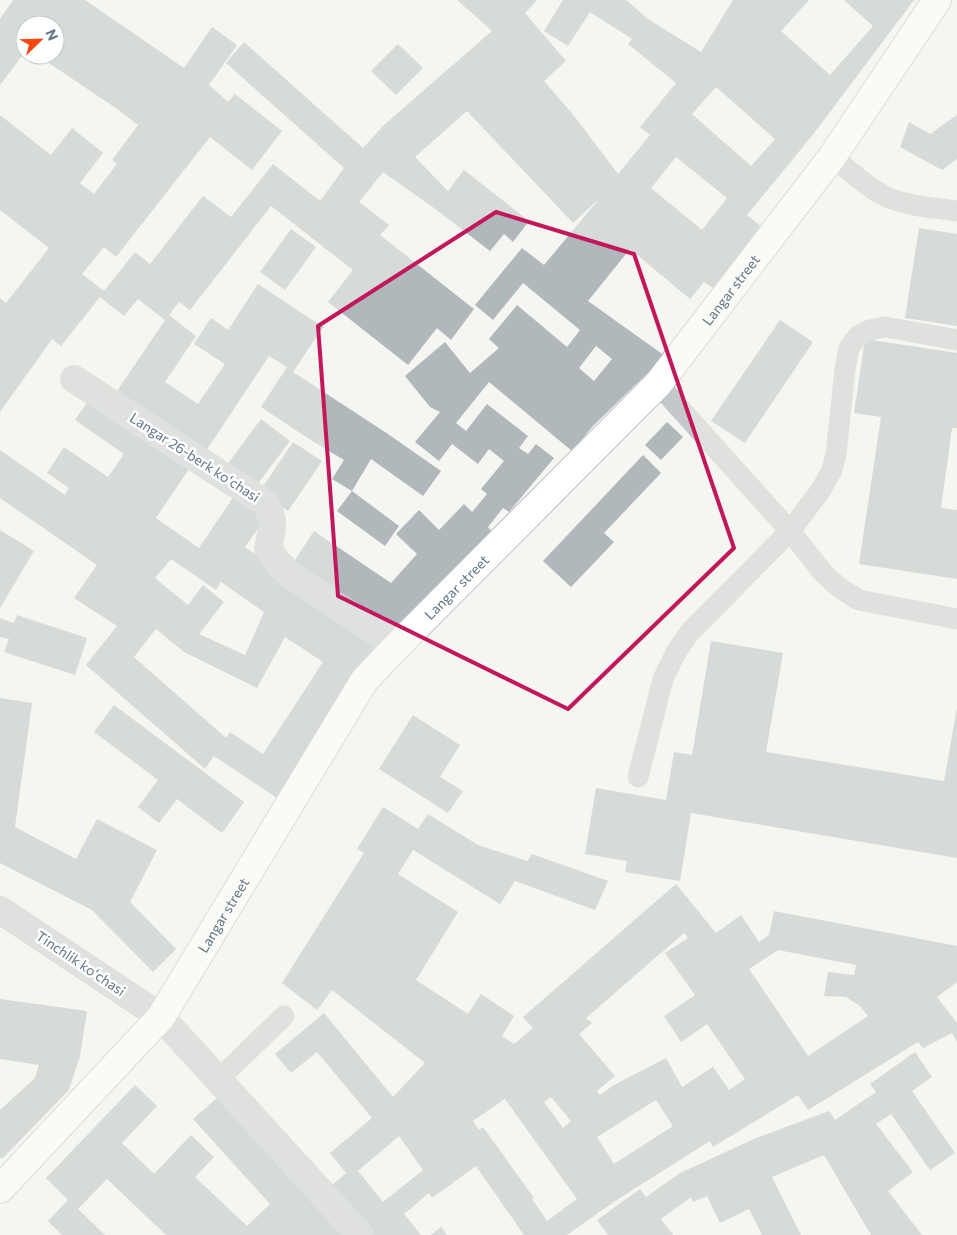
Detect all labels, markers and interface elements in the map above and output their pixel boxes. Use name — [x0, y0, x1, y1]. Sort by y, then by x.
north arrow — [15, 15, 65, 65]
text: N — [43, 27, 62, 43]
street label: Langar street — [698, 251, 763, 328]
street label: Langar 26-berk koʻchasi — [127, 409, 263, 505]
street label: Langar street — [420, 551, 492, 623]
street label: Langar street — [194, 874, 252, 955]
street label: Tinchlik koʻchasi — [33, 927, 129, 999]

